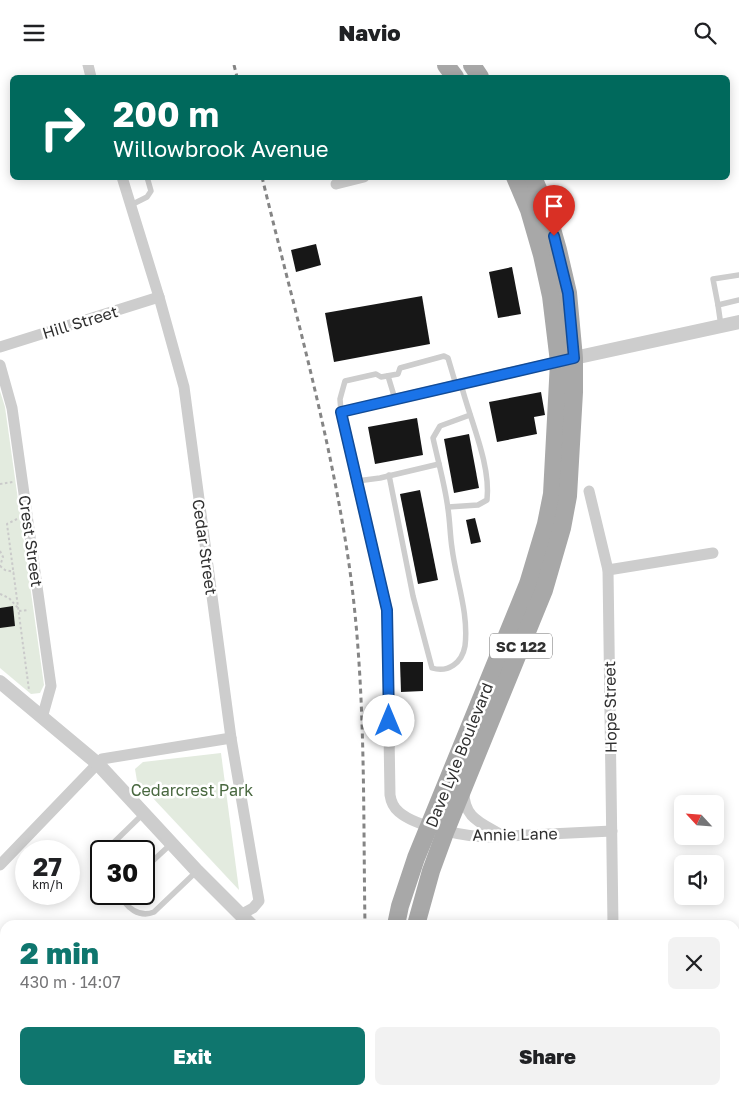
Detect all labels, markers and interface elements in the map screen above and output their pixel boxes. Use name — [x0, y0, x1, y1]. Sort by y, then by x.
icon: menu — [20, 19, 48, 47]
text: Navio — [338, 19, 401, 46]
icon: search — [691, 19, 719, 47]
text: 200 m — [113, 93, 219, 135]
icon: right — [30, 95, 95, 160]
text: Willowbrook Avenue — [113, 135, 329, 162]
pin — [533, 185, 575, 236]
icon: arrive — [540, 192, 568, 220]
street label: Hill Street — [40, 301, 120, 343]
street label: Crest Street — [15, 494, 47, 588]
street label: Cedar Street — [188, 498, 222, 596]
road number: SC 122 — [490, 633, 552, 659]
street label: Hope Street — [599, 661, 621, 753]
street label: Dave Lyle Boulevard — [421, 680, 497, 830]
position arrow — [362, 694, 414, 746]
park label: Cedarcrest Park — [131, 780, 253, 800]
north arrow — [674, 795, 724, 845]
map controls — [674, 795, 724, 905]
street label: Annie Lane — [472, 823, 558, 845]
speed limit sign: 30 — [90, 840, 155, 905]
text: 27 — [33, 851, 62, 882]
button: sound — [674, 855, 724, 905]
text: km/h — [32, 877, 63, 892]
text: 2 min — [20, 935, 99, 971]
button: close — [668, 937, 720, 989]
text: 430 m · 14:07 — [20, 972, 121, 992]
button: Exit — [20, 1027, 365, 1085]
button: Share — [375, 1027, 720, 1085]

